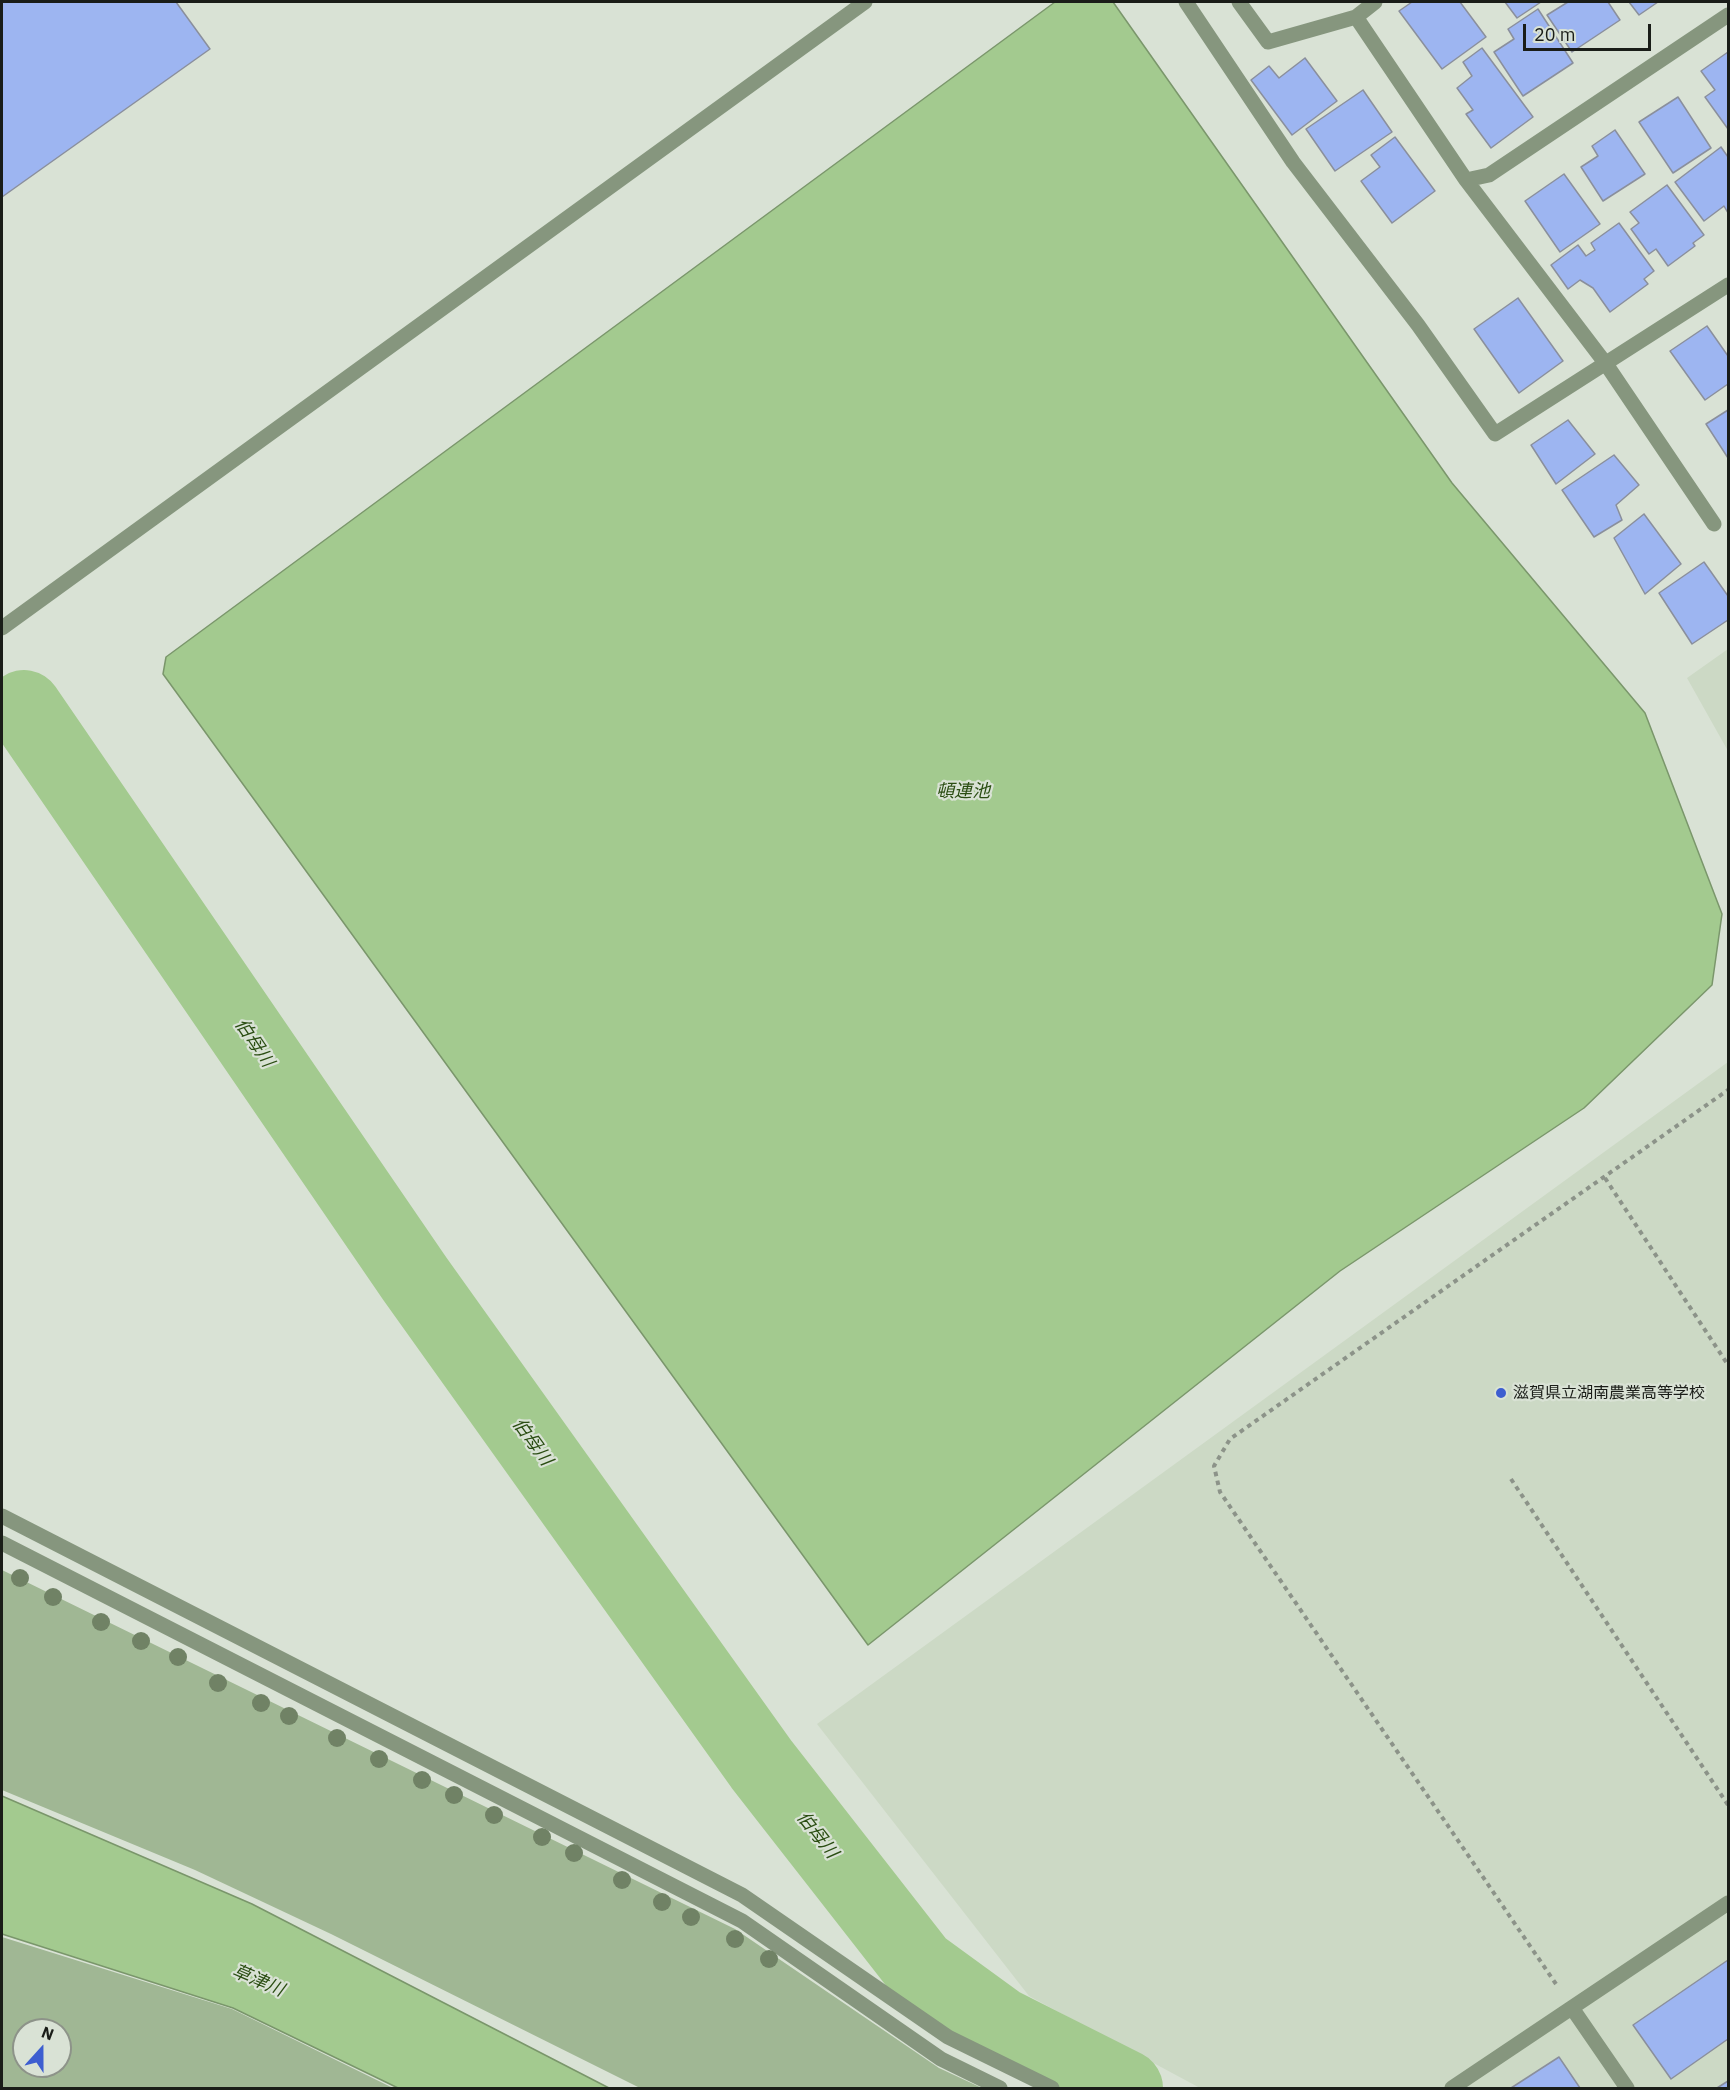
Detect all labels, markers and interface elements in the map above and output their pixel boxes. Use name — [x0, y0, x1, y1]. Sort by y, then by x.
scale bar — [1526, 12, 1654, 50]
text: 20 m — [1534, 23, 1576, 46]
water label: 頓連池 — [936, 781, 990, 803]
water label: 伯母川 — [230, 1015, 278, 1071]
place label: 滋賀県立湖南農業高等学校 — [1513, 1383, 1705, 1403]
marker: 滋賀県立湖南農業高等学校 — [1494, 1386, 1508, 1400]
water label: 伯母川 — [507, 1414, 557, 1470]
water label: 伯母川 — [792, 1807, 842, 1863]
water label: 草津川 — [229, 1961, 287, 2001]
north arrow — [12, 2018, 72, 2078]
text: N — [39, 2022, 57, 2044]

